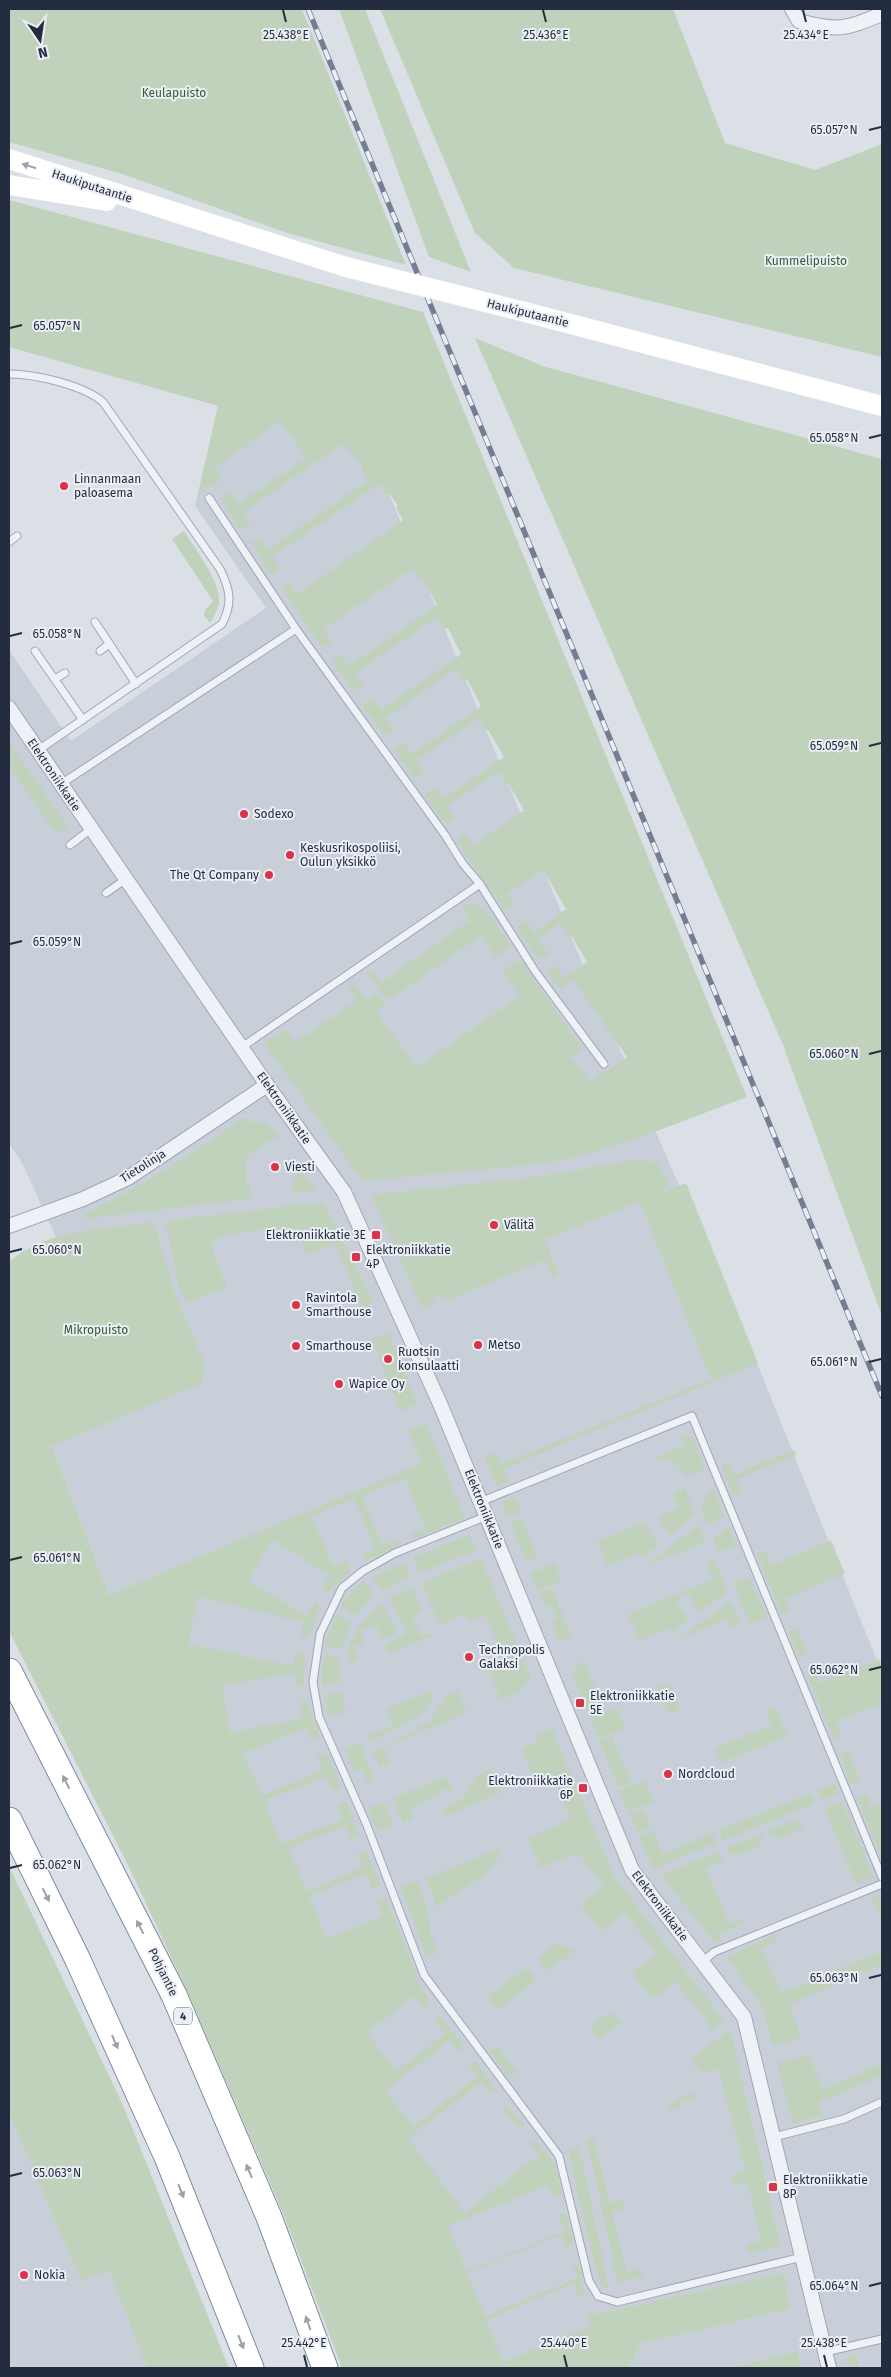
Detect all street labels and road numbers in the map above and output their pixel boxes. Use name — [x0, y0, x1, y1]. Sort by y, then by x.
street label: Haukiputaantie — [50, 166, 134, 206]
street label: Haukiputaantie — [486, 296, 570, 330]
street label: Elektroniikkatie — [24, 736, 84, 814]
street label: Elektroniikkatie — [254, 1069, 314, 1147]
street label: Tietolinja — [118, 1147, 168, 1185]
street label: Elektroniikkatie — [462, 1467, 506, 1551]
street label: Elektroniikkatie — [629, 1868, 691, 1944]
street label: Pohjantie — [145, 1946, 181, 1998]
road number: 4 — [174, 2008, 192, 2024]

